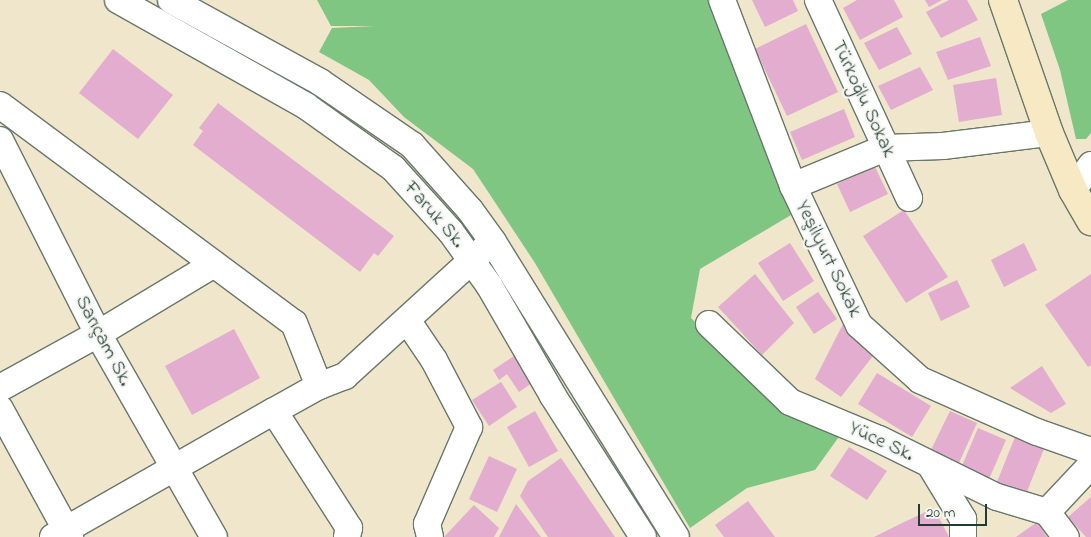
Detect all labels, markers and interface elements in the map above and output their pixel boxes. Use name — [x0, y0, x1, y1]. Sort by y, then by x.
street label: Türkoğlu Sokak — [826, 37, 900, 161]
street label: Faruk Sk. — [398, 177, 470, 253]
street label: Yeşilyurt Sokak — [789, 197, 867, 321]
street label: Sarıçam Sk. — [69, 292, 137, 390]
street label: Yüce Sk. — [845, 417, 917, 467]
scale bar — [921, 494, 990, 526]
text: 20 m — [926, 502, 955, 524]

